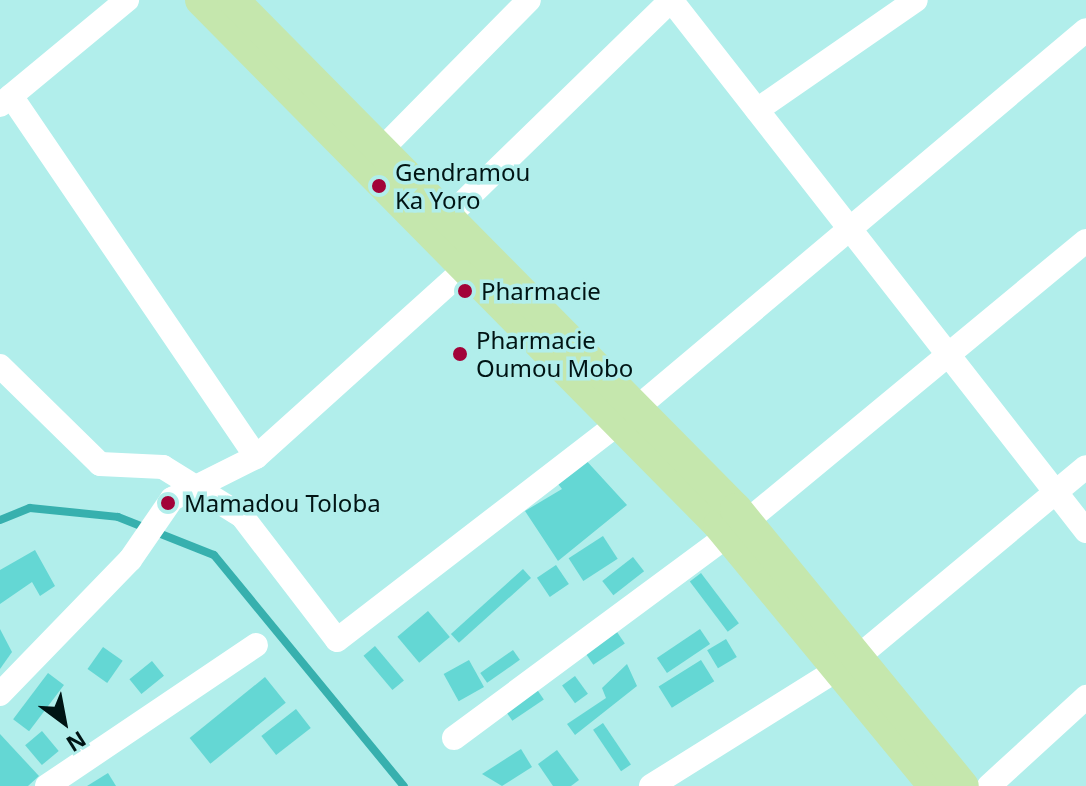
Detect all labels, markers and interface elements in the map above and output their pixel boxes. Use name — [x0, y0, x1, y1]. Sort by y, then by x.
place label: Gendramou Ka Yoro — [395, 158, 530, 214]
marker: Gendramou Ka Yoro — [370, 177, 388, 195]
place label: Pharmacie — [481, 277, 601, 305]
marker: Pharmacie — [456, 282, 474, 300]
place label: Pharmacie Oumou Mobo — [476, 326, 633, 382]
marker: Pharmacie Oumou Mobo — [451, 345, 469, 363]
place label: Mamadou Toloba — [184, 489, 381, 517]
marker: Mamadou Toloba — [159, 494, 177, 512]
north arrow — [24, 682, 104, 762]
text: N — [61, 725, 92, 760]

